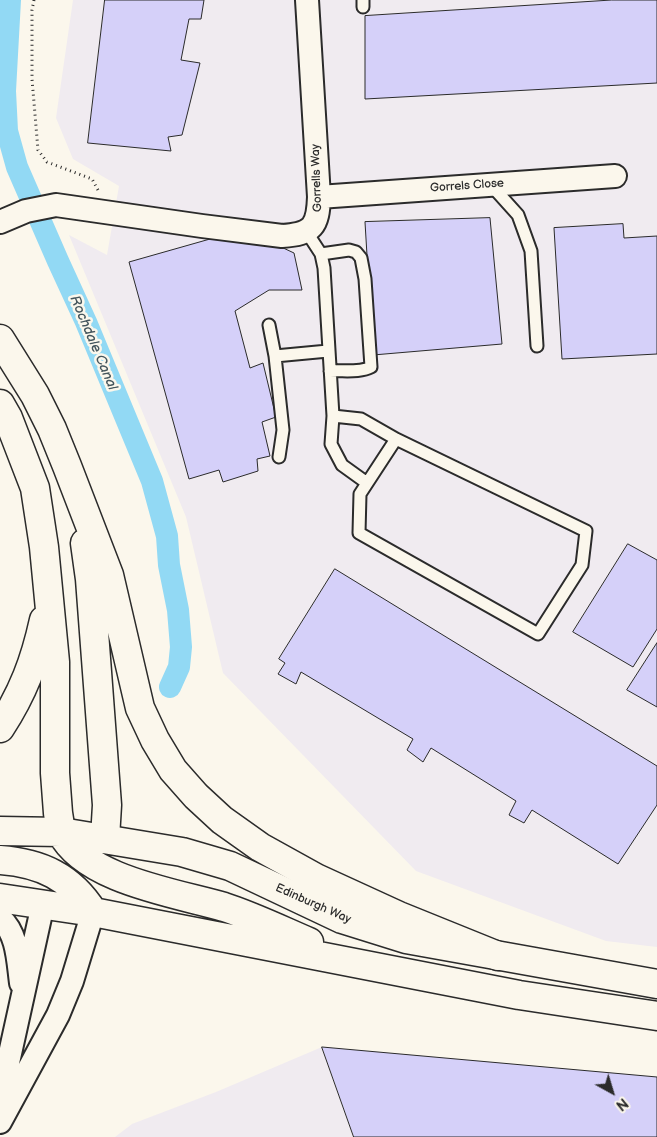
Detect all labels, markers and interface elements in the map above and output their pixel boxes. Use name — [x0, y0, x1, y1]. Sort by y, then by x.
street label: Gorrells Way — [309, 144, 325, 212]
street label: Gorrels Close — [429, 176, 505, 196]
water label: Rochdale Canal — [66, 293, 120, 393]
street label: Edinburgh Way — [273, 881, 353, 927]
north arrow — [587, 1067, 637, 1117]
text: N — [612, 1094, 631, 1114]

